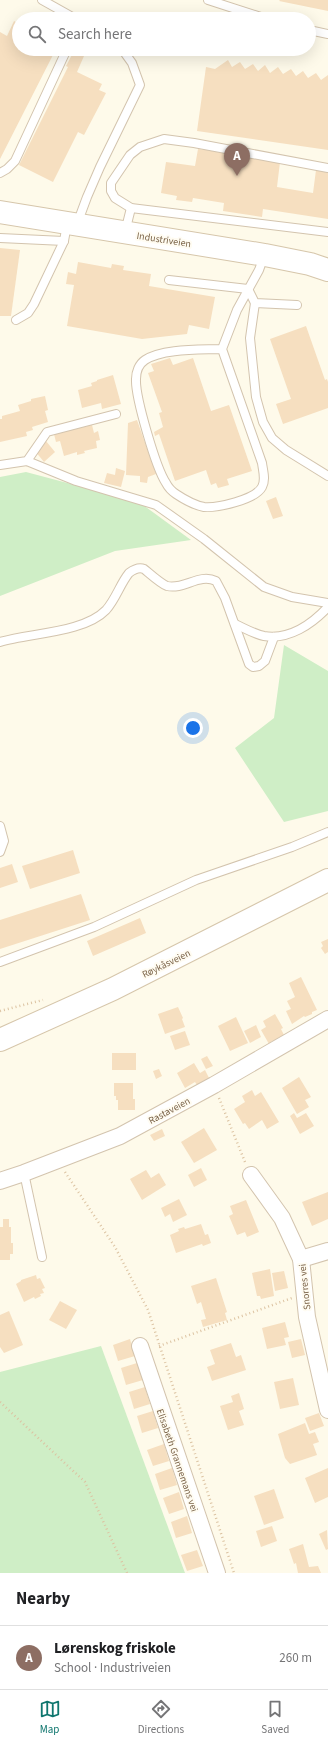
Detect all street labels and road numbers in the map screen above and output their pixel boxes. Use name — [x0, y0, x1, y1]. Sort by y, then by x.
street label: Industriveien — [136, 229, 192, 251]
street label: Røykåsveien — [140, 946, 193, 982]
street label: Rastaveien — [146, 1094, 193, 1128]
street label: Snorres vei — [296, 1263, 314, 1311]
street label: Elisabeth Grannemans vei — [153, 1407, 201, 1514]

